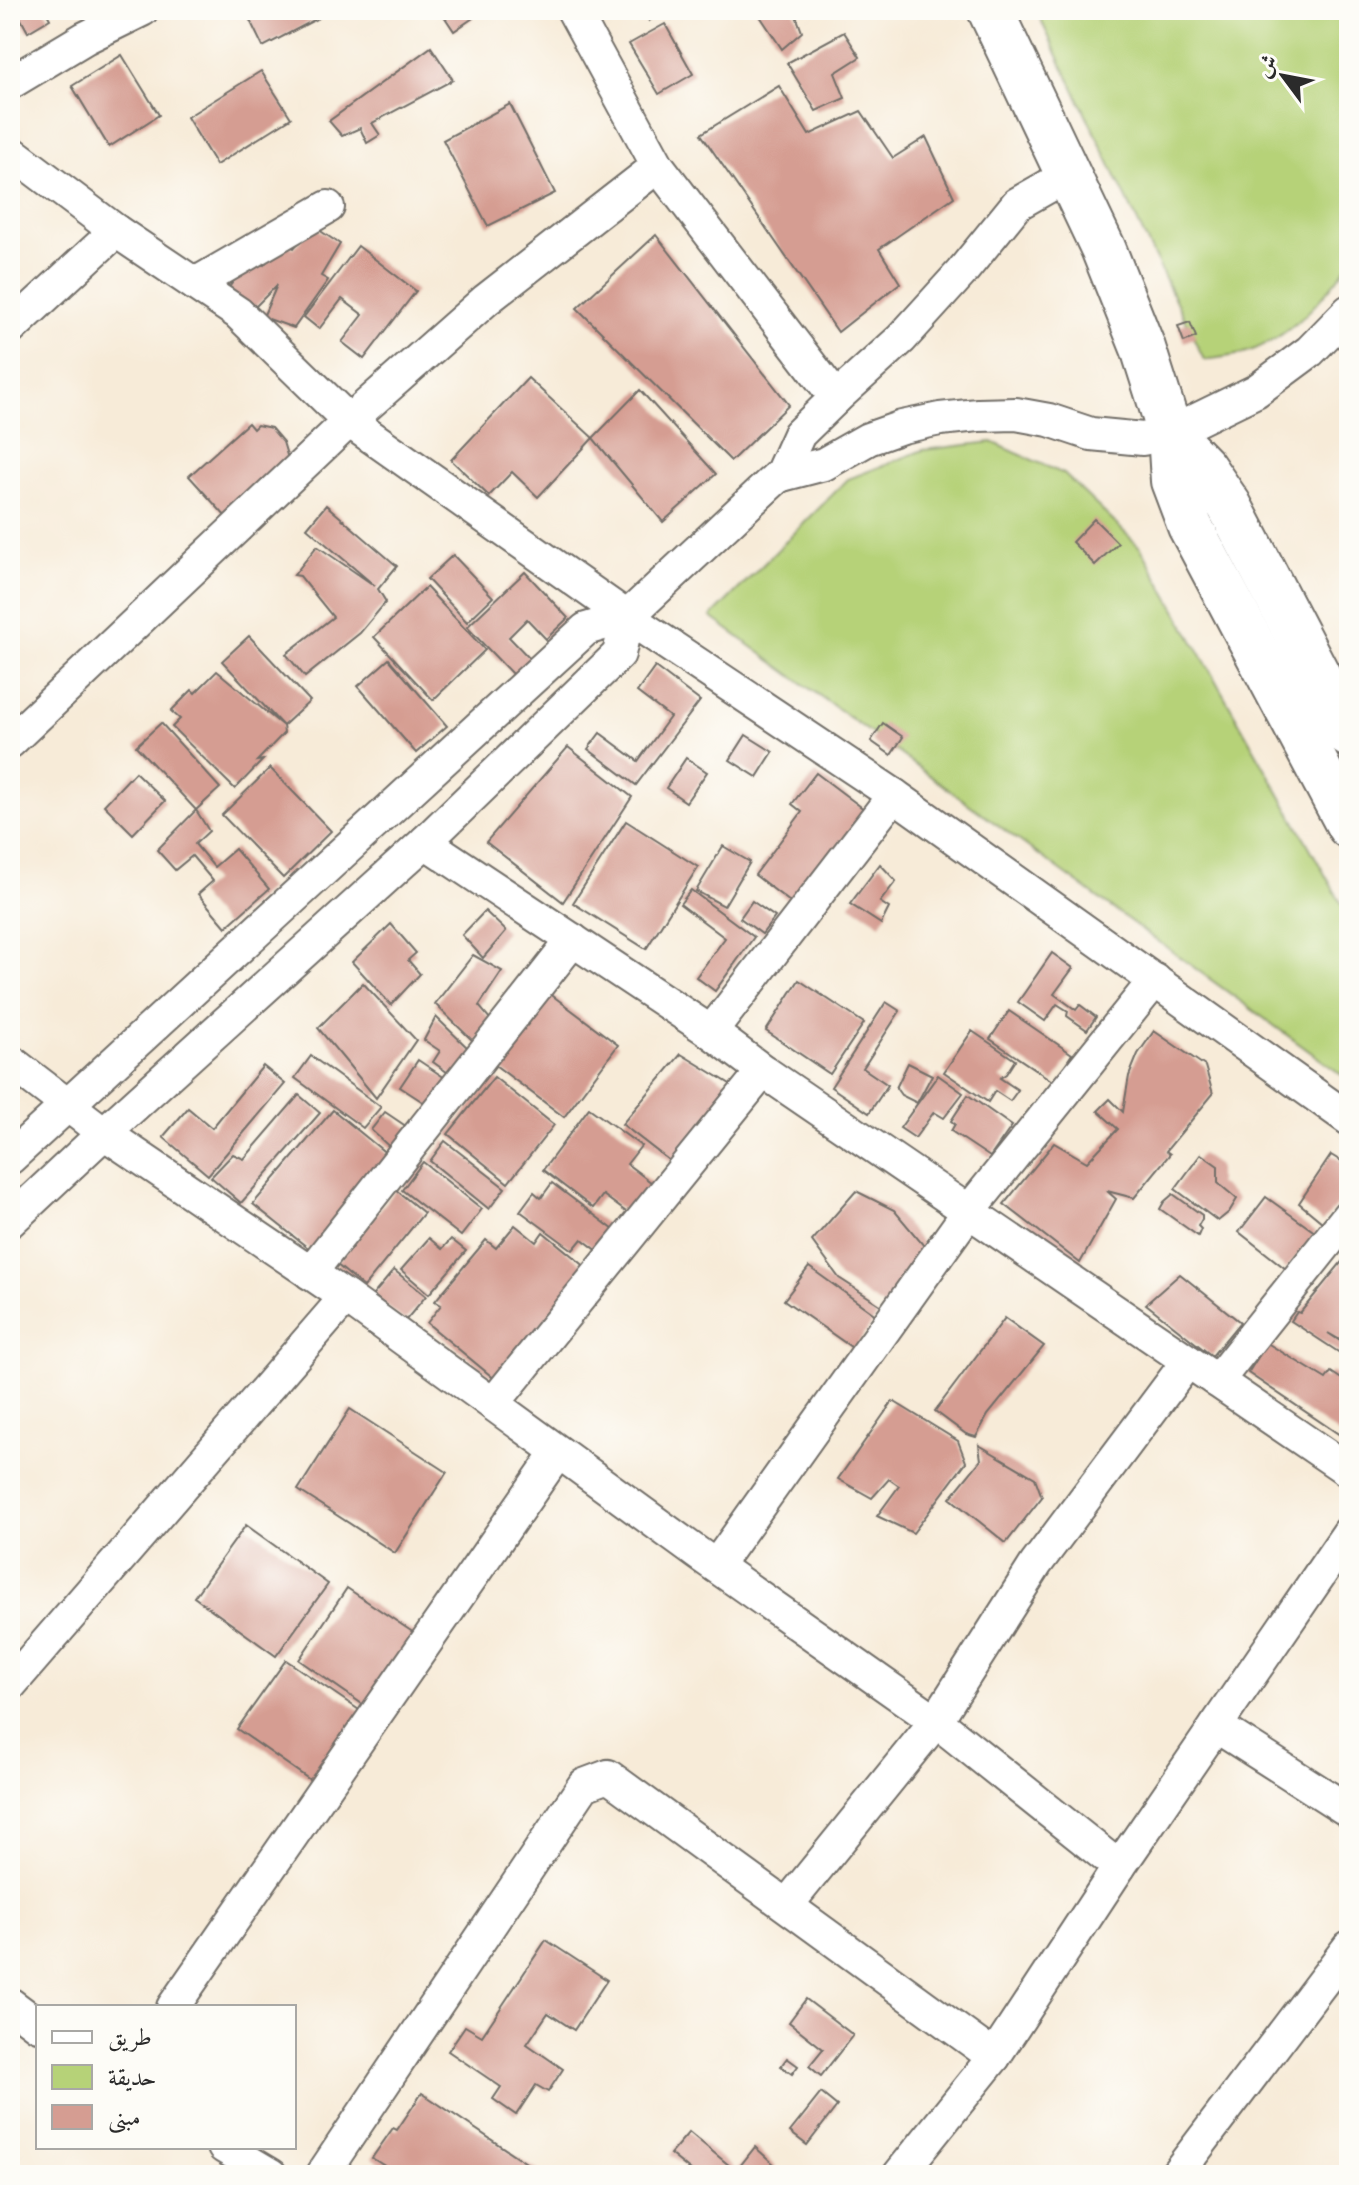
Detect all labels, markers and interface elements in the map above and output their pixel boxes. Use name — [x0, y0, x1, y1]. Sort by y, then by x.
north arrow — [1243, 36, 1323, 116]
text: ش — [1248, 49, 1285, 83]
legend — [36, 2005, 296, 2149]
text: طريق — [108, 2021, 152, 2052]
text: حديقة — [108, 2061, 157, 2092]
text: مبنى — [108, 2101, 141, 2134]

